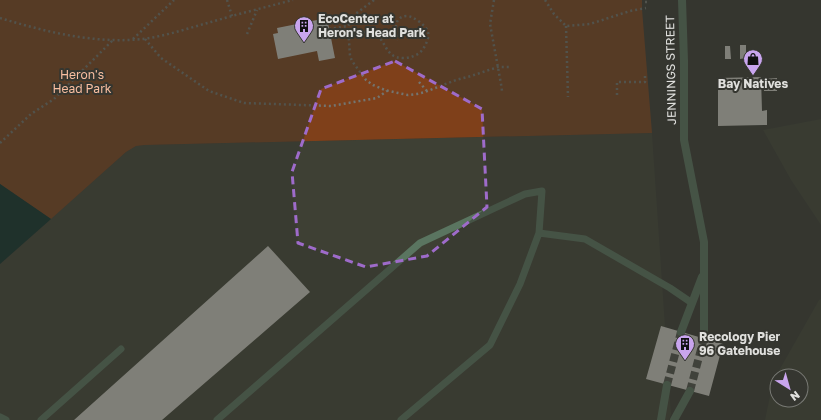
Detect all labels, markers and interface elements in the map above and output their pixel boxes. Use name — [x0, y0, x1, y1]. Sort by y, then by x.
place label: EcoCenter at Heron's Head Park — [318, 11, 426, 40]
building icon: EcoCenter at Heron's Head Park — [293, 15, 315, 43]
street label: JENNINGS STREET — [662, 15, 679, 125]
shop icon: Bay Natives — [742, 48, 764, 76]
park label: Heron's Head Park — [52, 67, 112, 96]
place label: Bay Natives — [718, 76, 788, 91]
place label: Recology Pier 96 Gatehouse — [699, 329, 780, 358]
building icon: Recology Pier 96 Gatehouse — [674, 333, 696, 361]
north arrow — [769, 368, 809, 408]
text: N — [788, 389, 803, 404]

